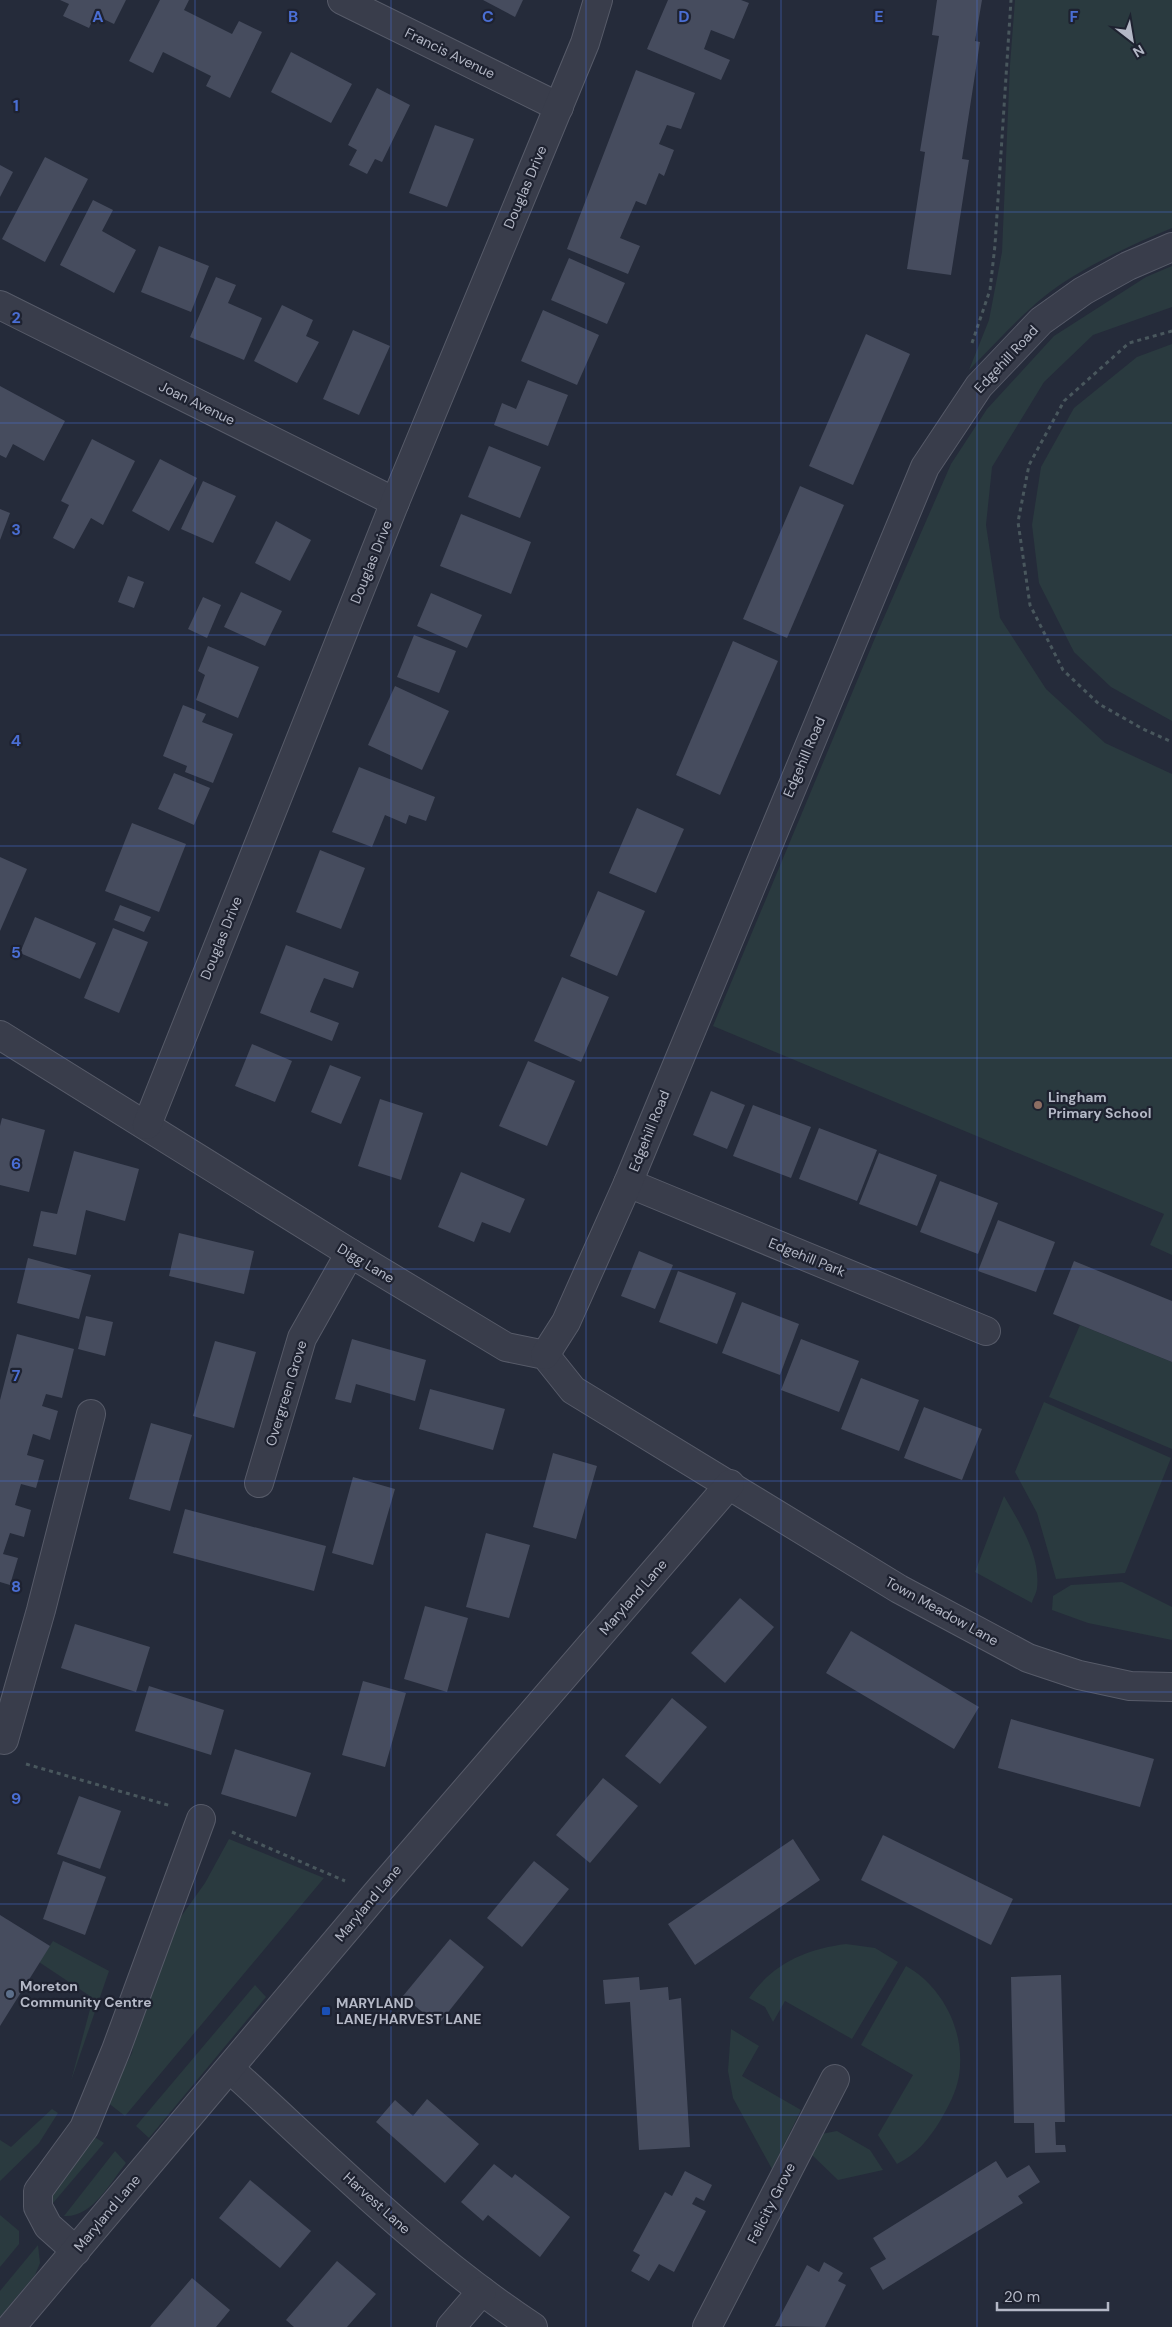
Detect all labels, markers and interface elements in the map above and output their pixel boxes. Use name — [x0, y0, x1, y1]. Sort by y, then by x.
text: A — [92, 6, 104, 27]
text: B — [288, 6, 298, 27]
text: C — [482, 6, 494, 27]
text: D — [678, 6, 690, 27]
text: E — [874, 6, 884, 27]
text: F — [1070, 6, 1079, 27]
north arrow — [1107, 15, 1157, 65]
street label: Francis Avenue — [402, 23, 498, 83]
text: N — [1130, 41, 1148, 61]
text: 1 — [13, 95, 19, 116]
street label: Douglas Drive — [499, 143, 551, 231]
text: 2 — [11, 307, 21, 328]
street label: Edgehill Road — [970, 321, 1042, 397]
street label: Joan Avenue — [156, 377, 238, 429]
street label: Douglas Drive — [346, 518, 396, 606]
text: 3 — [11, 519, 21, 540]
street label: Edgehill Road — [779, 714, 829, 800]
text: 4 — [11, 730, 21, 751]
street label: Douglas Drive — [196, 894, 246, 982]
text: 5 — [11, 942, 21, 963]
street label: Edgehill Road — [625, 1088, 673, 1174]
place label: Lingham Primary School — [1048, 1088, 1151, 1122]
marker: Lingham Primary School — [1032, 1099, 1044, 1111]
text: 6 — [11, 1153, 21, 1174]
street label: Edgehill Park — [766, 1233, 848, 1281]
street label: Digg Lane — [334, 1239, 398, 1287]
street label: Overgreen Grove — [261, 1338, 311, 1448]
text: 7 — [12, 1365, 21, 1386]
street label: Maryland Lane — [595, 1555, 671, 1639]
street label: Town Meadow Lane — [882, 1572, 1002, 1650]
text: 8 — [11, 1576, 21, 1597]
text: 9 — [11, 1788, 21, 1809]
street label: Maryland Lane — [331, 1861, 405, 1945]
place label: Moreton Community Centre — [20, 1977, 152, 2011]
marker: Moreton Community Centre — [4, 1988, 16, 2000]
place label: MARYLAND LANE/HARVEST LANE — [336, 1994, 481, 2028]
marker: MARYLAND LANE/HARVEST LANE — [320, 2005, 332, 2017]
street label: Felicity Grove — [743, 2159, 799, 2246]
street label: Harvest Lane — [340, 2168, 414, 2238]
street label: Maryland Lane — [70, 2171, 144, 2255]
scale bar — [997, 2280, 1108, 2312]
text: 20 m — [1004, 2287, 1040, 2307]

